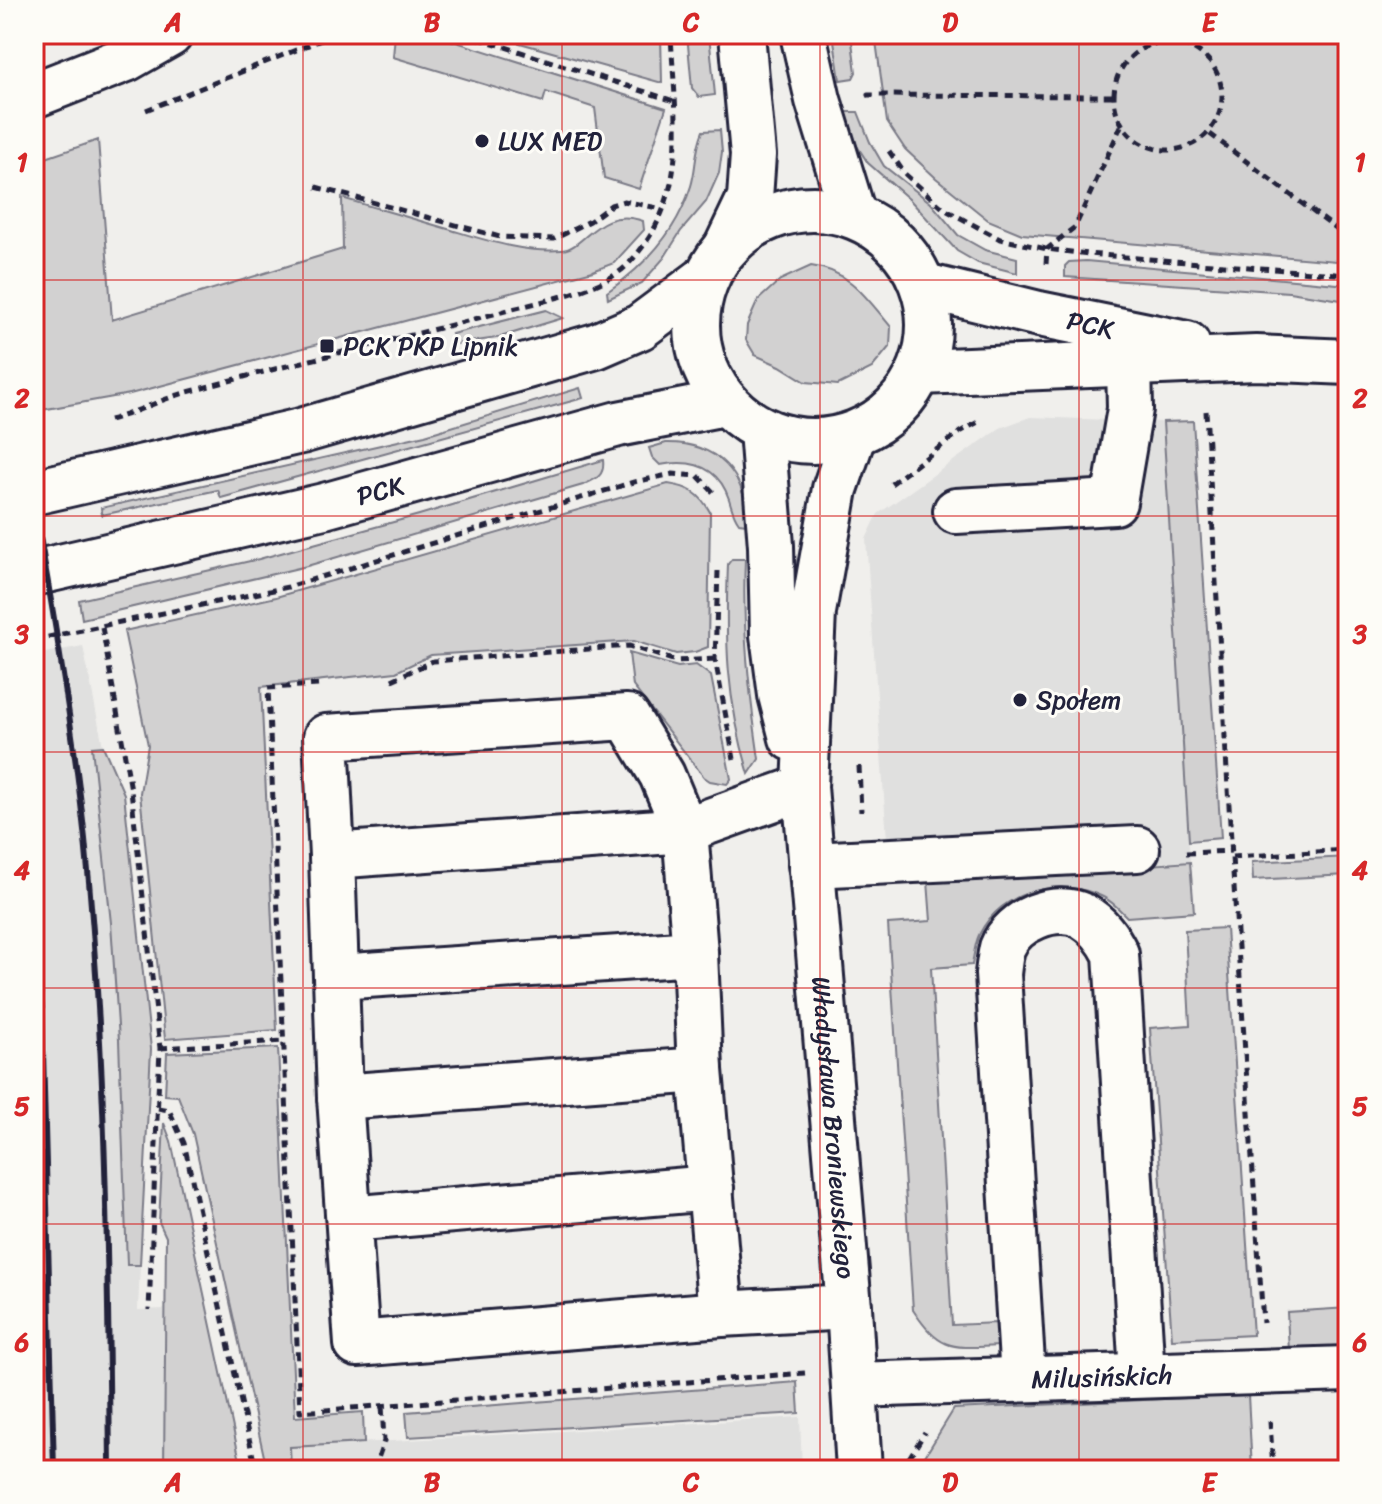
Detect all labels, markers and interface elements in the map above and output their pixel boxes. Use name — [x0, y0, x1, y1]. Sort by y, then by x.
text: A — [163, 0, 182, 45]
text: B — [424, 0, 441, 45]
text: C — [682, 0, 700, 45]
text: D — [942, 0, 958, 45]
text: E — [1202, 0, 1219, 45]
place label: LUX MED — [498, 118, 603, 164]
marker: LUX MED — [473, 132, 491, 150]
text: 1 — [16, 139, 28, 185]
text: 1 — [1354, 139, 1366, 185]
street label: PCK — [1063, 297, 1119, 352]
place label: PCK PKP Lipnik — [343, 323, 519, 369]
marker: PCK PKP Lipnik — [318, 337, 336, 355]
text: 2 — [13, 375, 30, 421]
text: 2 — [1351, 375, 1368, 421]
street label: PCK — [351, 462, 410, 519]
text: 3 — [14, 611, 30, 657]
text: 3 — [1352, 611, 1368, 657]
place label: Społem — [1036, 677, 1121, 723]
marker: Społem — [1011, 691, 1029, 709]
text: 4 — [14, 847, 30, 893]
text: 4 — [1352, 847, 1368, 893]
street label: Władysława Broniewskiego — [798, 975, 870, 1281]
text: 5 — [14, 1083, 30, 1129]
text: 5 — [1352, 1083, 1368, 1129]
text: 6 — [14, 1319, 30, 1365]
text: 6 — [1352, 1319, 1368, 1365]
street label: Milusińskich — [1031, 1352, 1173, 1402]
text: A — [163, 1459, 182, 1504]
text: B — [424, 1459, 441, 1504]
text: C — [682, 1459, 700, 1504]
text: D — [942, 1459, 958, 1504]
text: E — [1202, 1459, 1219, 1504]

